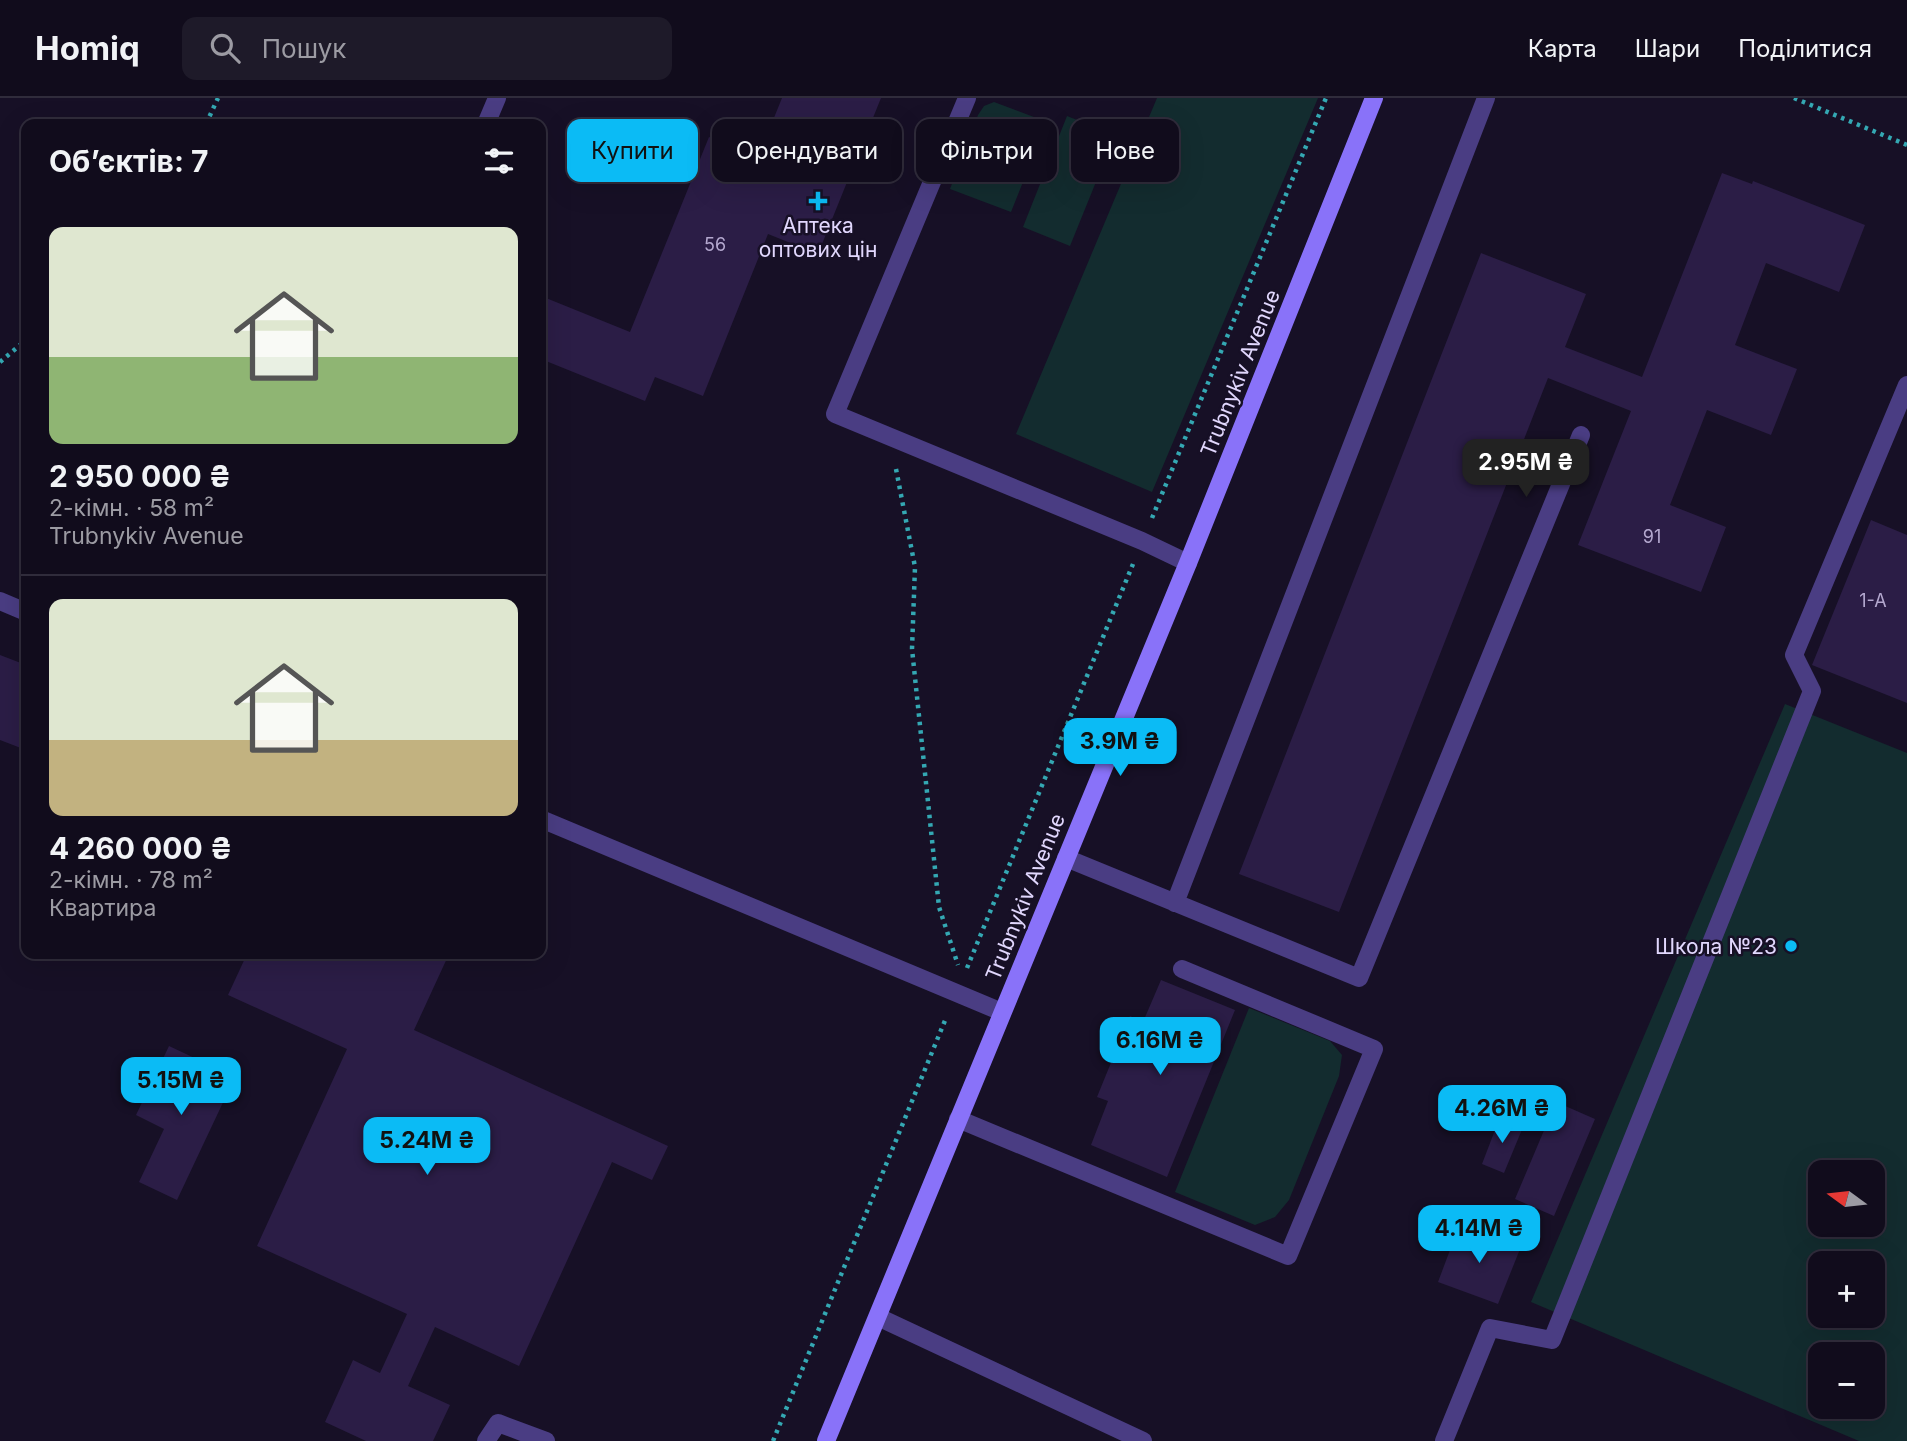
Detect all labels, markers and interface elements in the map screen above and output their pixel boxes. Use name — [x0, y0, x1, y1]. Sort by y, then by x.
search box — [182, 17, 672, 80]
text: Homiq — [35, 28, 140, 68]
icon: search — [206, 29, 244, 67]
text: Пошук — [262, 33, 346, 64]
text: Карта — [1528, 34, 1597, 63]
text: Шари — [1635, 34, 1700, 63]
text: Поділитися — [1738, 34, 1872, 63]
chip: Купити — [567, 119, 698, 182]
chip: Орендувати — [712, 119, 902, 182]
chip: Фільтри — [916, 119, 1057, 182]
chip: Нове — [1071, 119, 1179, 182]
icon: filters — [480, 142, 518, 180]
text: Об’єктів: 7 — [49, 143, 208, 179]
marker: Аптека оптових цін — [810, 193, 826, 209]
place label: Аптека оптових цін — [759, 213, 877, 262]
house number: 56 — [704, 234, 726, 255]
icon: home — [221, 273, 347, 399]
street label: Trubnykiv Avenue — [1195, 286, 1285, 460]
pin: 2.95M ₴ — [1461, 440, 1591, 499]
text: 2.95M ₴ — [1478, 448, 1574, 476]
text: 2 950 000 ₴ — [49, 458, 231, 494]
text: 2-кімн. · 58 m² — [49, 494, 214, 522]
text: Trubnykiv Avenue — [49, 522, 244, 550]
house number: 91 — [1643, 526, 1661, 547]
house number: 1-А — [1859, 590, 1887, 611]
icon: home — [221, 645, 347, 771]
pin: 3.9M ₴ — [1063, 718, 1177, 778]
text: 3.9M ₴ — [1080, 727, 1160, 755]
street label: Trubnykiv Avenue — [980, 810, 1070, 984]
text: 4 260 000 ₴ — [49, 830, 232, 866]
text: 2-кімн. · 78 m² — [49, 866, 213, 894]
text: Квартира — [49, 894, 156, 922]
place label: Школа №23 — [1655, 934, 1777, 959]
marker: Школа №23 — [1783, 938, 1799, 954]
pin: 6.16M ₴ — [1095, 1018, 1225, 1077]
text: 6.16M ₴ — [1116, 1026, 1204, 1054]
pin: 5.15M ₴ — [116, 1058, 246, 1117]
text: 5.15M ₴ — [137, 1066, 225, 1094]
pin: 4.26M ₴ — [1437, 1086, 1567, 1145]
text: 4.26M ₴ — [1454, 1094, 1550, 1122]
pin: 5.24M ₴ — [362, 1118, 492, 1177]
text: 5.24M ₴ — [379, 1126, 475, 1154]
north arrow — [1808, 1160, 1885, 1237]
map controls — [1808, 1160, 1885, 1419]
pin: 4.14M ₴ — [1414, 1206, 1544, 1265]
text: 4.14M ₴ — [1434, 1214, 1524, 1242]
button: + — [1808, 1251, 1885, 1328]
button: − — [1808, 1342, 1885, 1419]

